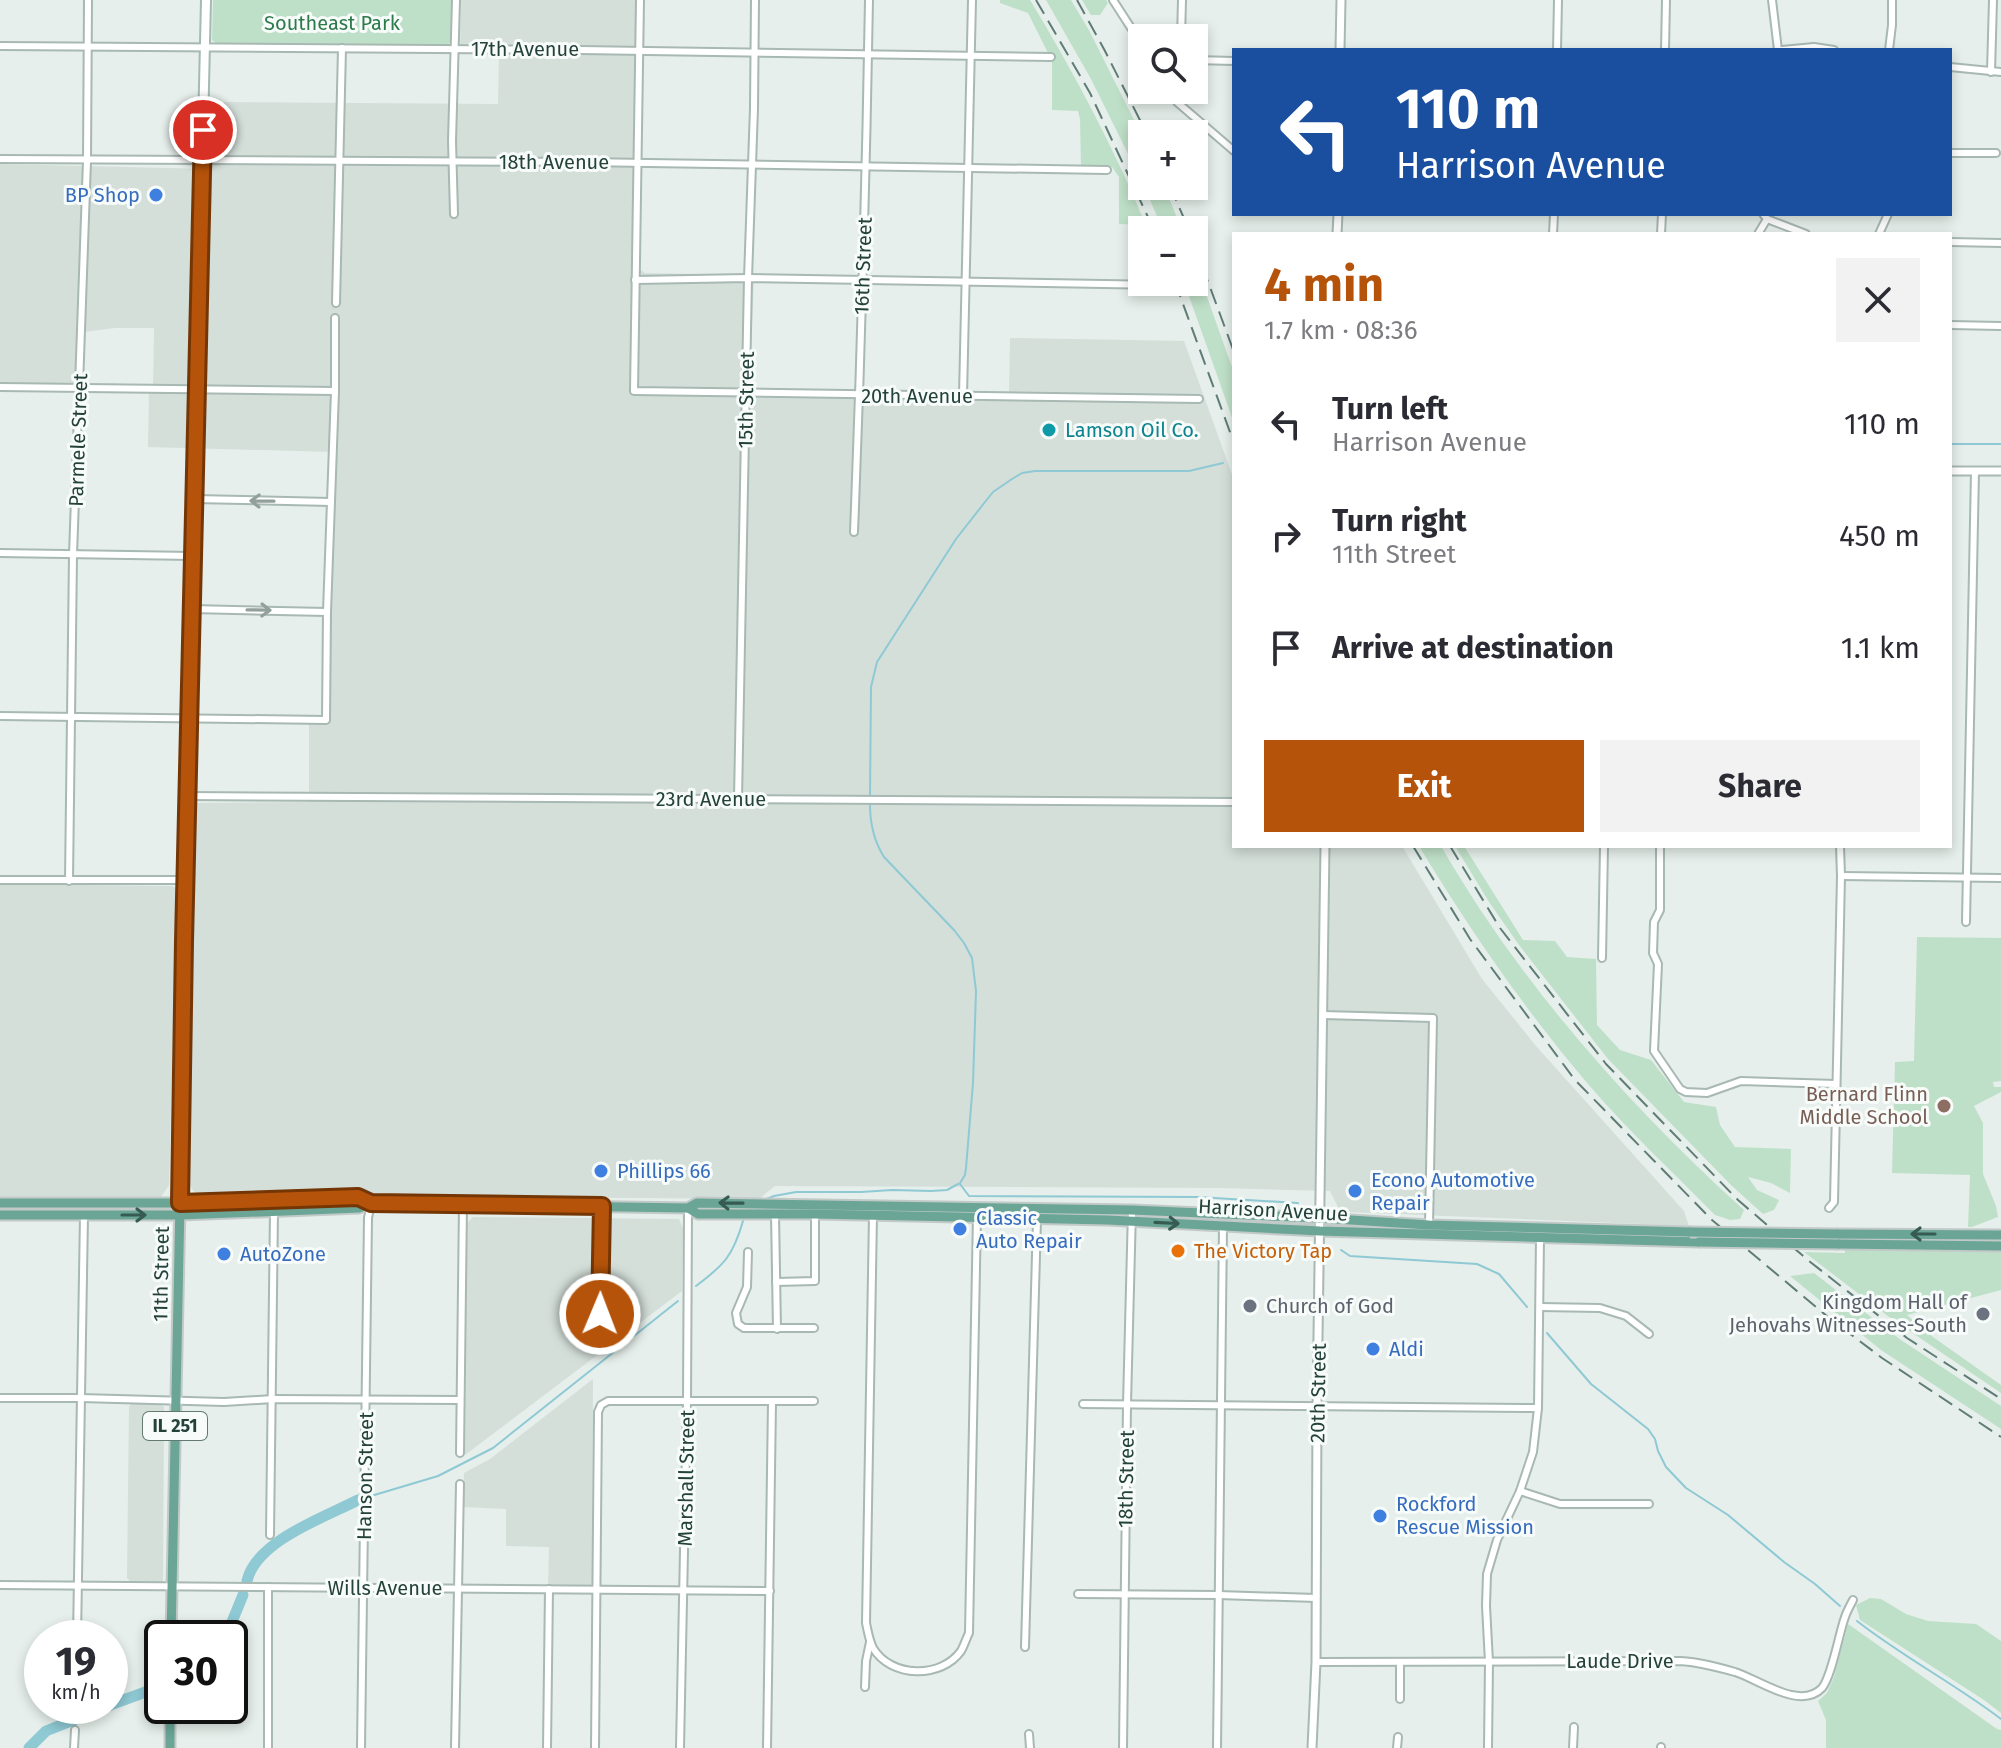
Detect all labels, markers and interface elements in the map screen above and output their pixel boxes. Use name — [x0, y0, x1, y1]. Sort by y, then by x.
park label: Southeast Park — [264, 11, 401, 35]
map controls — [1128, 24, 1208, 296]
button: search — [1128, 24, 1208, 104]
street label: 17th Avenue — [471, 37, 579, 61]
text: 110 m — [1396, 76, 1540, 143]
icon: left — [1264, 80, 1368, 184]
pin — [169, 96, 237, 164]
icon: arrive — [181, 108, 225, 152]
button: + — [1128, 120, 1208, 200]
text: Harrison Avenue — [1396, 144, 1666, 188]
street label: 18th Avenue — [499, 150, 609, 174]
place label: BP Shop — [65, 183, 140, 207]
marker: BP Shop — [147, 186, 165, 204]
street label: 16th Street — [849, 216, 877, 315]
button: − — [1128, 216, 1208, 296]
text: 4 min — [1264, 256, 1384, 314]
button: close — [1836, 258, 1920, 342]
text: 1.7 km · 08:36 — [1264, 315, 1418, 346]
street label: 15th Street — [733, 351, 759, 449]
street label: Parmele Street — [64, 372, 92, 507]
street label: 20th Avenue — [861, 384, 973, 408]
text: Turn left — [1332, 391, 1448, 427]
icon: left — [1264, 402, 1308, 446]
text: 110 m — [1844, 406, 1920, 442]
place label: Lamson Oil Co. — [1065, 418, 1199, 442]
marker: Lamson Oil Co. — [1040, 421, 1058, 439]
text: Harrison Avenue — [1332, 427, 1527, 458]
one-way arrow — [249, 493, 276, 509]
text: Turn right — [1332, 503, 1467, 539]
icon: right — [1264, 514, 1308, 558]
text: 450 m — [1839, 518, 1920, 554]
text: 11th Street — [1332, 539, 1456, 570]
one-way arrow — [245, 603, 272, 618]
icon: arrive — [1264, 626, 1308, 670]
text: Arrive at destination — [1332, 630, 1614, 666]
text: 1.1 km — [1841, 630, 1920, 666]
button: Exit — [1264, 740, 1584, 832]
button: Share — [1600, 740, 1920, 832]
street label: 23rd Avenue — [656, 787, 766, 811]
place label: Bernard Flinn Middle School — [1800, 1082, 1928, 1129]
marker: Bernard Flinn Middle School — [1935, 1097, 1953, 1115]
place label: Phillips 66 — [617, 1159, 711, 1183]
marker: Phillips 66 — [592, 1162, 610, 1180]
place label: Econo Automotive Repair — [1371, 1168, 1535, 1215]
marker: Econo Automotive Repair — [1346, 1182, 1364, 1200]
street label: Harrison Avenue — [1197, 1194, 1349, 1226]
one-way arrow — [718, 1195, 745, 1211]
place label: Classic Auto Repair — [976, 1206, 1082, 1253]
one-way arrow — [120, 1207, 147, 1223]
one-way arrow — [1153, 1216, 1180, 1231]
marker: Classic Auto Repair — [951, 1220, 969, 1238]
street label: 11th Street — [148, 1225, 174, 1322]
one-way arrow — [1910, 1226, 1937, 1242]
place label: The Victory Tap — [1194, 1239, 1332, 1263]
place label: AutoZone — [240, 1242, 326, 1266]
marker: The Victory Tap — [1169, 1242, 1187, 1260]
marker: AutoZone — [215, 1245, 233, 1263]
position arrow — [558, 1272, 642, 1356]
place label: Kingdom Hall of Jehovahs Witnesses-South — [1729, 1290, 1968, 1337]
place label: Church of God — [1266, 1294, 1394, 1318]
marker: Church of God — [1241, 1297, 1259, 1315]
marker: Kingdom Hall of Jehovahs Witnesses-South — [1974, 1305, 1992, 1323]
place label: Aldi — [1389, 1337, 1424, 1361]
marker: Aldi — [1364, 1340, 1382, 1358]
street label: 20th Street — [1305, 1342, 1331, 1443]
street label: Marshall Street — [673, 1409, 699, 1547]
street label: Hanson Street — [352, 1411, 378, 1540]
road number: IL 251 — [143, 1412, 207, 1440]
street label: 18th Street — [1113, 1429, 1139, 1528]
place label: Rockford Rescue Mission — [1396, 1492, 1534, 1539]
marker: Rockford Rescue Mission — [1371, 1507, 1389, 1525]
street label: Wills Avenue — [328, 1576, 442, 1600]
speed limit sign: 30 — [144, 1620, 248, 1724]
text: 19 — [56, 1638, 96, 1686]
street label: Laude Drive — [1566, 1649, 1674, 1673]
text: km/h — [51, 1680, 101, 1704]

